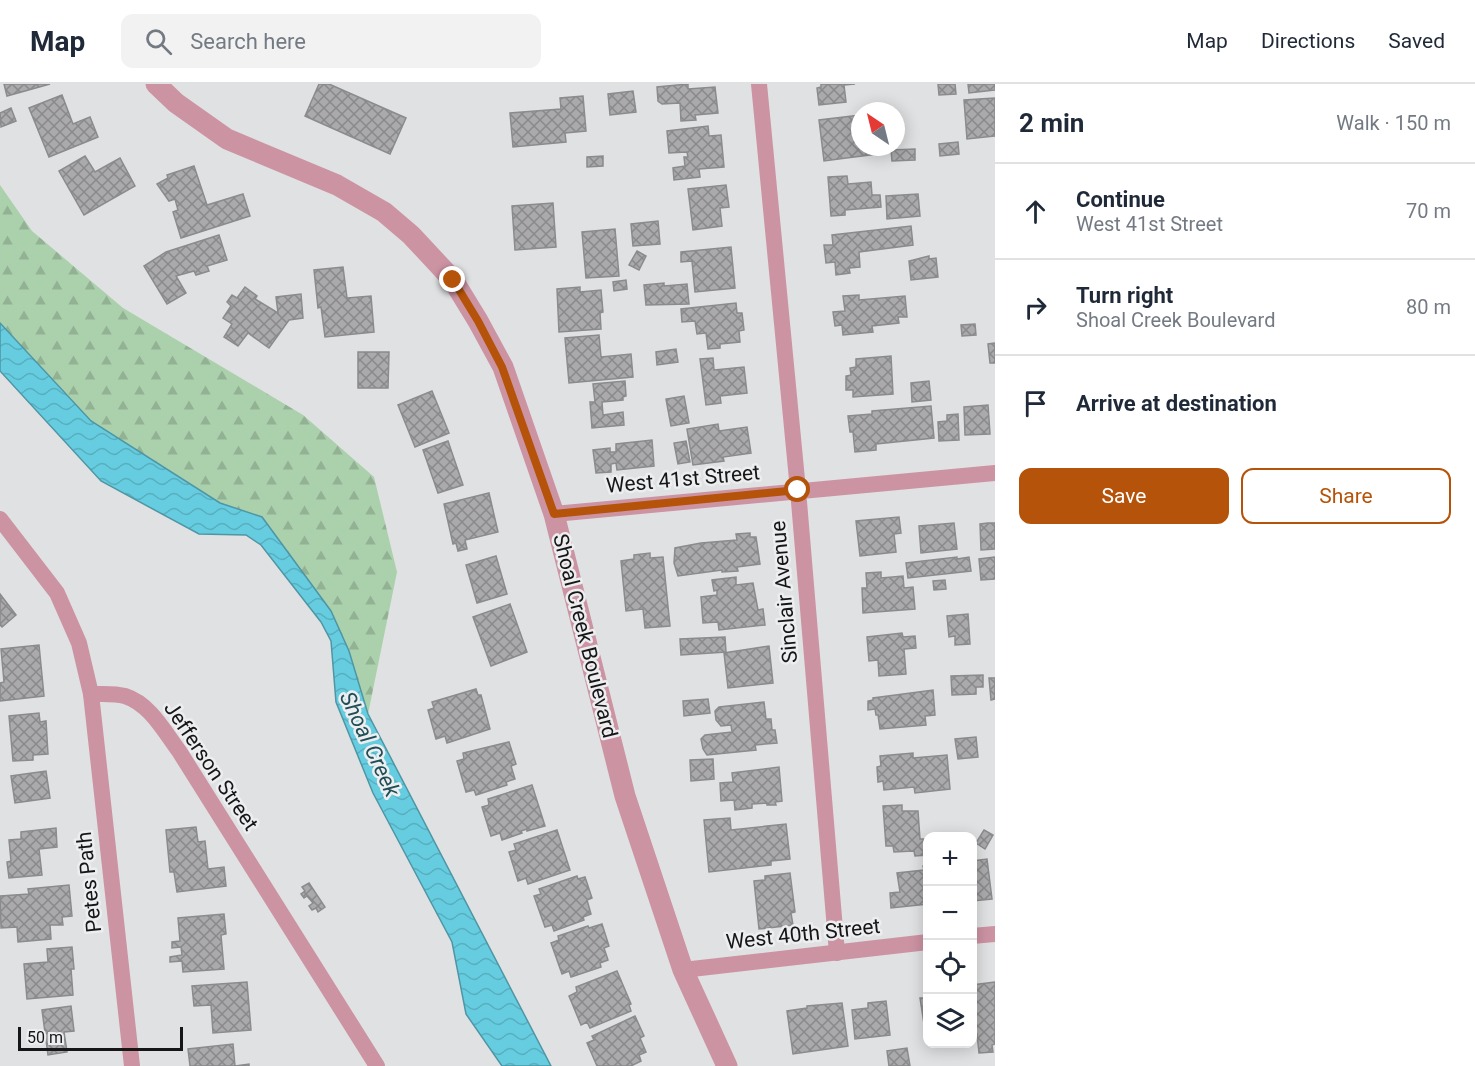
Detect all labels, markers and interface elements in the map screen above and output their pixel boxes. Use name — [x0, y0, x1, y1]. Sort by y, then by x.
search box — [121, 14, 541, 68]
text: Map — [30, 25, 85, 58]
icon: search — [142, 25, 175, 58]
text: Search here — [190, 29, 306, 54]
text: Map — [1186, 29, 1228, 53]
text: Directions — [1261, 29, 1355, 53]
text: Saved — [1388, 29, 1445, 53]
north arrow — [851, 102, 905, 156]
text: 2 min — [1019, 108, 1084, 138]
text: Walk · 150 m — [1336, 111, 1451, 135]
text: Continue — [1076, 187, 1165, 212]
icon: ahead — [1019, 195, 1052, 228]
text: 70 m — [1406, 199, 1451, 223]
text: West 41st Street — [1076, 212, 1223, 236]
route end — [439, 266, 465, 292]
text: Turn right — [1076, 283, 1173, 308]
icon: right — [1019, 291, 1052, 324]
text: 80 m — [1406, 295, 1451, 319]
text: Shoal Creek Boulevard — [1076, 308, 1275, 332]
icon: arrive — [1019, 387, 1052, 420]
text: Arrive at destination — [1076, 391, 1277, 416]
street label: West 41st Street — [605, 460, 761, 498]
button: Save — [1019, 468, 1229, 524]
button: Share — [1241, 468, 1451, 524]
route start — [784, 476, 810, 502]
street label: Sinclair Avenue — [766, 520, 802, 664]
street label: Shoal Creek Boulevard — [548, 531, 622, 741]
water label: Shoal Creek — [335, 687, 406, 802]
street label: Jefferson Street — [159, 697, 263, 835]
street label: Petes Path — [72, 830, 106, 934]
map controls — [923, 832, 977, 1048]
button: + — [923, 832, 977, 886]
button: − — [923, 886, 977, 940]
street label: West 40th Street — [725, 914, 881, 954]
button: locate — [923, 940, 977, 994]
button: layers — [923, 994, 977, 1048]
scale bar — [18, 1024, 183, 1052]
text: 50 m — [27, 1028, 63, 1047]

